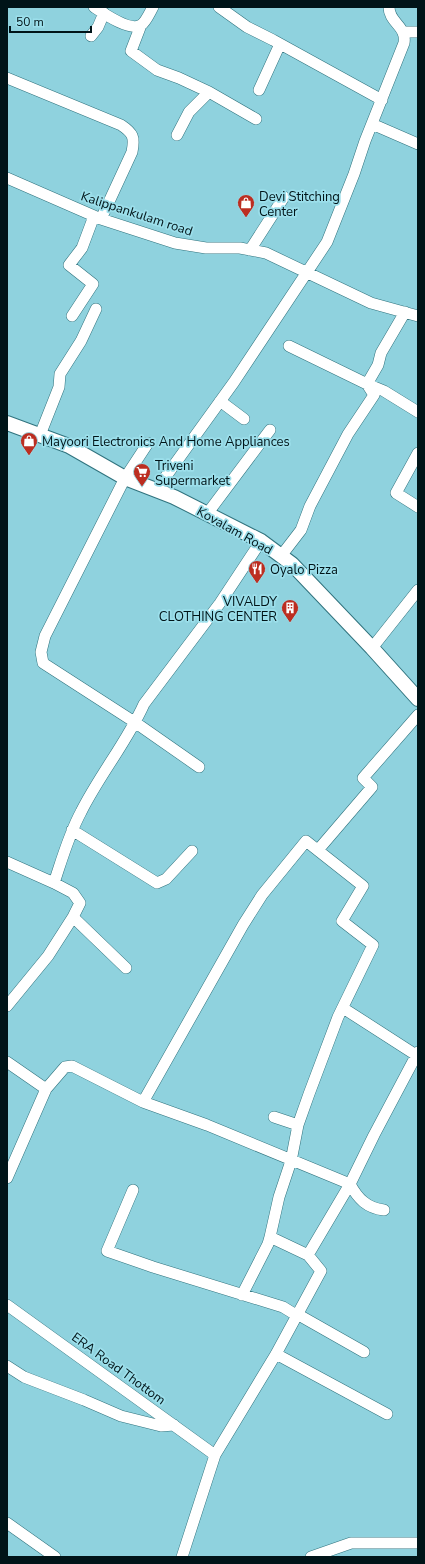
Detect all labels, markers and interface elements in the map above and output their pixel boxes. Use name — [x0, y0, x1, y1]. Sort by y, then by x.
scale bar — [10, 8, 91, 34]
text: 50 m — [16, 14, 44, 30]
street label: Kalippankulam road — [78, 187, 195, 241]
place label: Devi Stitching Center — [259, 188, 340, 221]
shop icon: Devi Stitching Center — [236, 193, 256, 218]
shop icon: Mayoori Electronics And Home Appliances — [19, 431, 39, 456]
place label: Mayoori Electronics And Home Appliances — [42, 433, 290, 451]
place label: Triveni Supermarket — [155, 457, 230, 490]
supermarket icon: Triveni Supermarket — [132, 462, 152, 487]
street label: Kovalam Road — [193, 503, 276, 559]
restaurant icon: Oyalo Pizza — [247, 559, 267, 584]
place label: Oyalo Pizza — [270, 561, 338, 579]
place label: VIVALDY CLOTHING CENTER — [159, 593, 277, 626]
building icon: VIVALDY CLOTHING CENTER — [280, 598, 300, 623]
street label: ERA Road Thottom — [68, 1329, 169, 1409]

